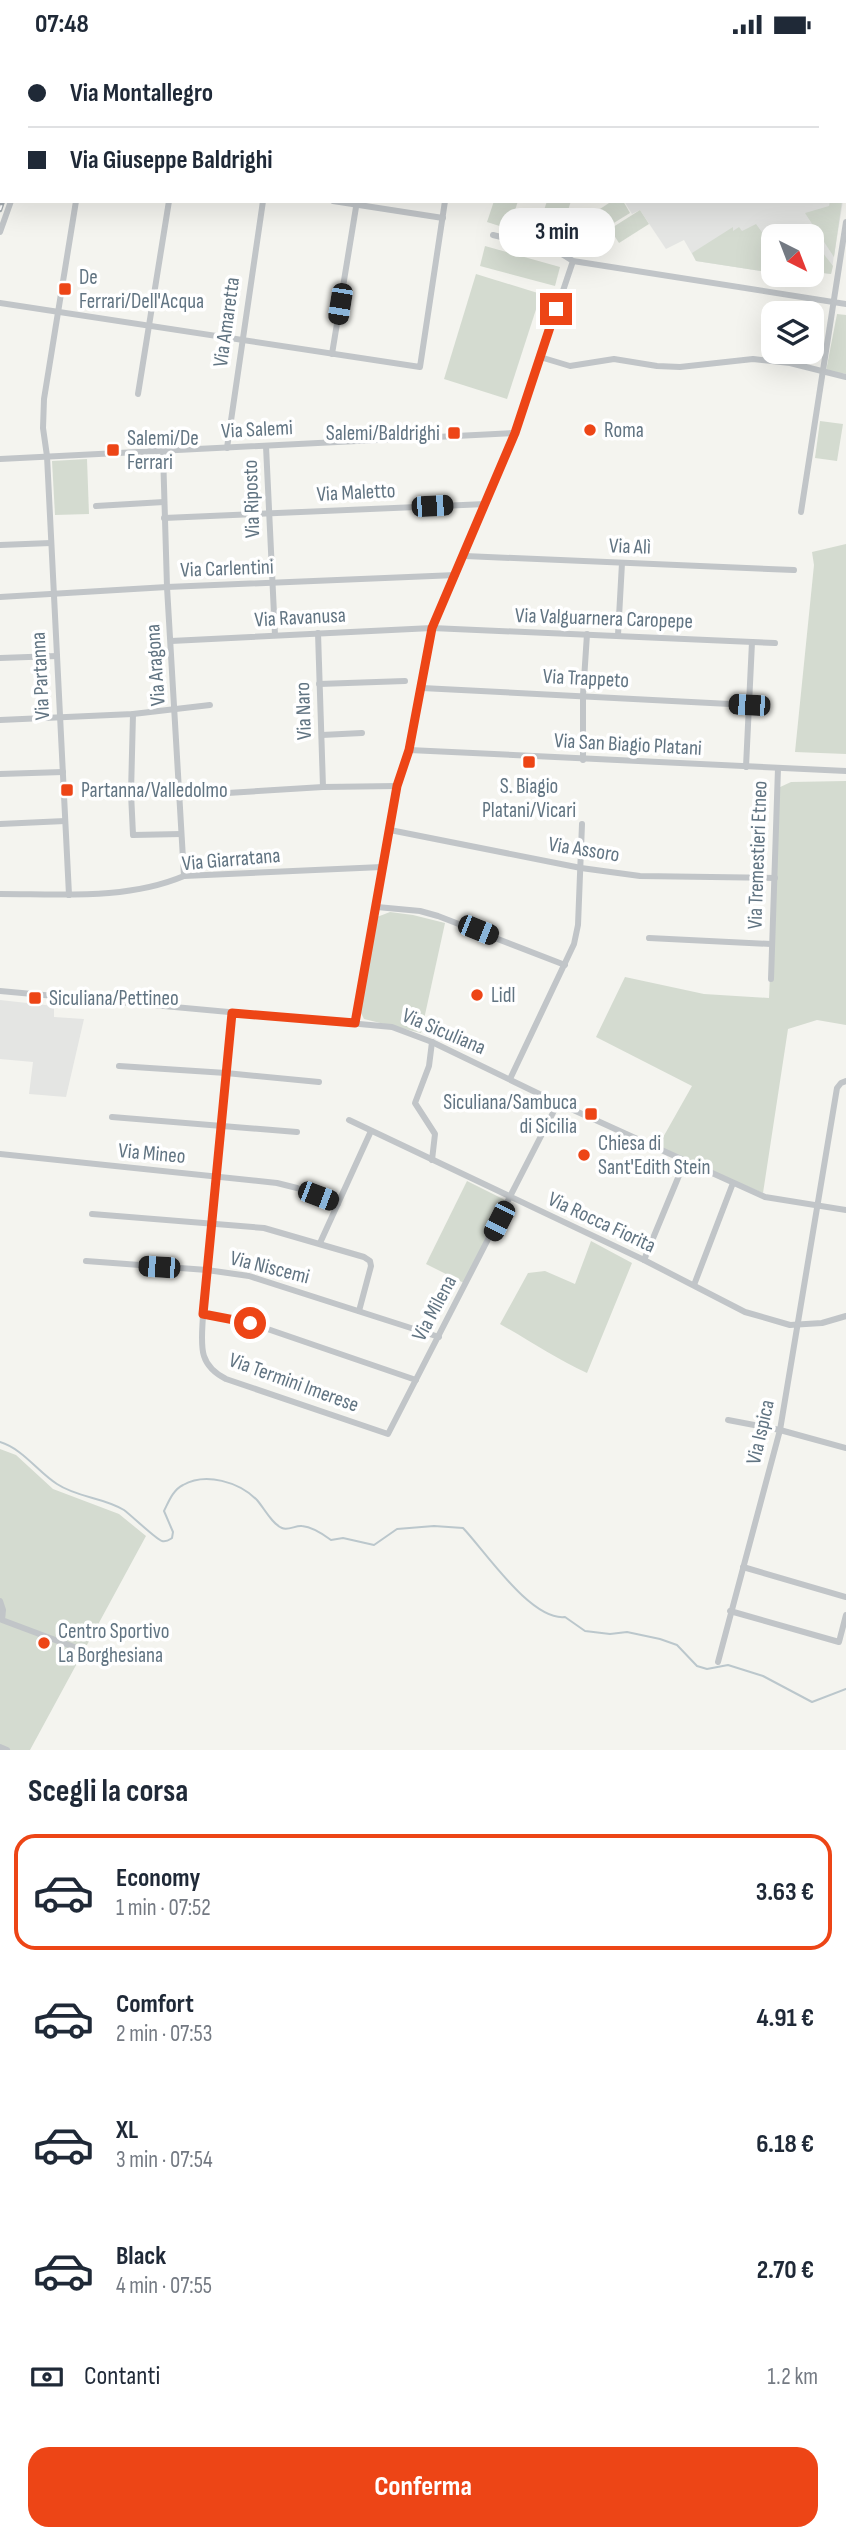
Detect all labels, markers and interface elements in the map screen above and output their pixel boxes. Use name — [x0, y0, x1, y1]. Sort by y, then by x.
text: 07:48 — [35, 9, 89, 40]
text: Via Montallegro — [70, 78, 213, 109]
text: Via Giuseppe Baldrighi — [70, 145, 273, 176]
callout: 3 min — [498, 208, 614, 257]
text: 3 min — [535, 218, 579, 246]
north arrow — [761, 224, 824, 287]
map controls — [761, 224, 824, 364]
place label: De Ferrari/Dell'Acqua — [79, 265, 204, 314]
street label: Via Amaretta — [208, 275, 245, 369]
marker: De Ferrari/Dell'Acqua — [57, 281, 73, 297]
car — [327, 282, 354, 326]
route end — [540, 293, 572, 325]
button: layers — [761, 301, 824, 364]
street label: Via Salemi — [221, 415, 293, 444]
place label: Roma — [604, 418, 644, 443]
place label: Salemi/Baldrighi — [326, 421, 440, 446]
marker: Roma — [582, 422, 598, 438]
marker: Salemi/Baldrighi — [446, 425, 462, 441]
place label: Salemi/De Ferrari — [127, 426, 199, 475]
marker: Salemi/De Ferrari — [105, 442, 121, 458]
street label: Via Riposto — [238, 459, 265, 539]
street label: Via Maletto — [316, 478, 396, 507]
car — [411, 494, 454, 518]
street label: Via Alì — [609, 533, 651, 560]
street label: Via Carlentini — [180, 554, 274, 583]
street label: Via Ravanusa — [254, 603, 346, 632]
street label: Via Valguarnera Caropepe — [515, 603, 693, 634]
street label: Via Aragona — [140, 623, 171, 707]
street label: Via Partanna — [26, 631, 55, 721]
street label: Via Trappeto — [542, 664, 630, 693]
street label: Via Naro — [290, 682, 317, 740]
car — [728, 693, 771, 717]
street label: Via San Biagio Platani — [553, 728, 703, 761]
marker: S. Biagio Platani/Vicari — [521, 754, 537, 770]
place label: S. Biagio Platani/Vicari — [482, 774, 576, 823]
place label: Partanna/Valledolmo — [81, 778, 228, 803]
street label: Via Tremestieri Etneo — [742, 780, 773, 930]
marker: Partanna/Valledolmo — [59, 782, 75, 798]
street label: Via Assoro — [547, 832, 621, 867]
street label: Via Giarratana — [181, 843, 281, 876]
car — [455, 912, 502, 948]
place label: Lidl — [491, 983, 515, 1008]
place label: Siculiana/Pettineo — [49, 986, 179, 1011]
marker: Lidl — [469, 987, 485, 1003]
marker: Siculiana/Pettineo — [27, 990, 43, 1006]
street label: Via Siculiana — [398, 1003, 489, 1060]
place label: Siculiana/Sambuca di Sicilia — [443, 1090, 577, 1139]
marker: Siculiana/Sambuca di Sicilia — [583, 1106, 599, 1122]
place label: Chiesa di Sant'Edith Stein — [598, 1131, 710, 1180]
street label: Via Mineo — [117, 1138, 187, 1169]
marker: Chiesa di Sant'Edith Stein — [576, 1147, 592, 1163]
car — [295, 1179, 342, 1213]
street label: Via Rocca Fiorita — [544, 1187, 660, 1258]
car — [481, 1198, 518, 1244]
street label: Via Niscemi — [228, 1246, 312, 1289]
car — [138, 1255, 181, 1279]
street label: Via Milena — [407, 1271, 462, 1345]
route start — [234, 1307, 266, 1339]
street label: Via Termini Imerese — [226, 1347, 362, 1418]
street label: Via Ispica — [741, 1397, 780, 1467]
place label: Centro Sportivo La Borghesiana — [58, 1619, 169, 1668]
marker: Centro Sportivo La Borghesiana — [36, 1635, 52, 1651]
text: Scegli la corsa — [28, 1772, 188, 1811]
icon: car — [32, 1861, 95, 1924]
text: Economy — [116, 1863, 200, 1894]
text: 3.63 € — [756, 1877, 814, 1908]
text: 1 min · 07:52 — [116, 1894, 211, 1922]
icon: car — [32, 1987, 95, 2050]
text: Comfort — [116, 1989, 194, 2020]
text: 4.91 € — [756, 2003, 814, 2034]
text: 2 min · 07:53 — [116, 2020, 212, 2048]
icon: car — [32, 2113, 95, 2176]
text: XL — [116, 2115, 138, 2146]
text: 6.18 € — [756, 2129, 814, 2160]
text: 3 min · 07:54 — [116, 2146, 213, 2174]
icon: car — [32, 2239, 95, 2302]
text: Black — [116, 2241, 166, 2272]
text: 2.70 € — [757, 2255, 814, 2286]
text: 4 min · 07:55 — [116, 2272, 212, 2300]
icon: cash — [28, 2358, 66, 2396]
text: Contanti — [84, 2361, 160, 2392]
text: 1.2 km — [768, 2363, 818, 2391]
button: Conferma — [28, 2447, 818, 2527]

